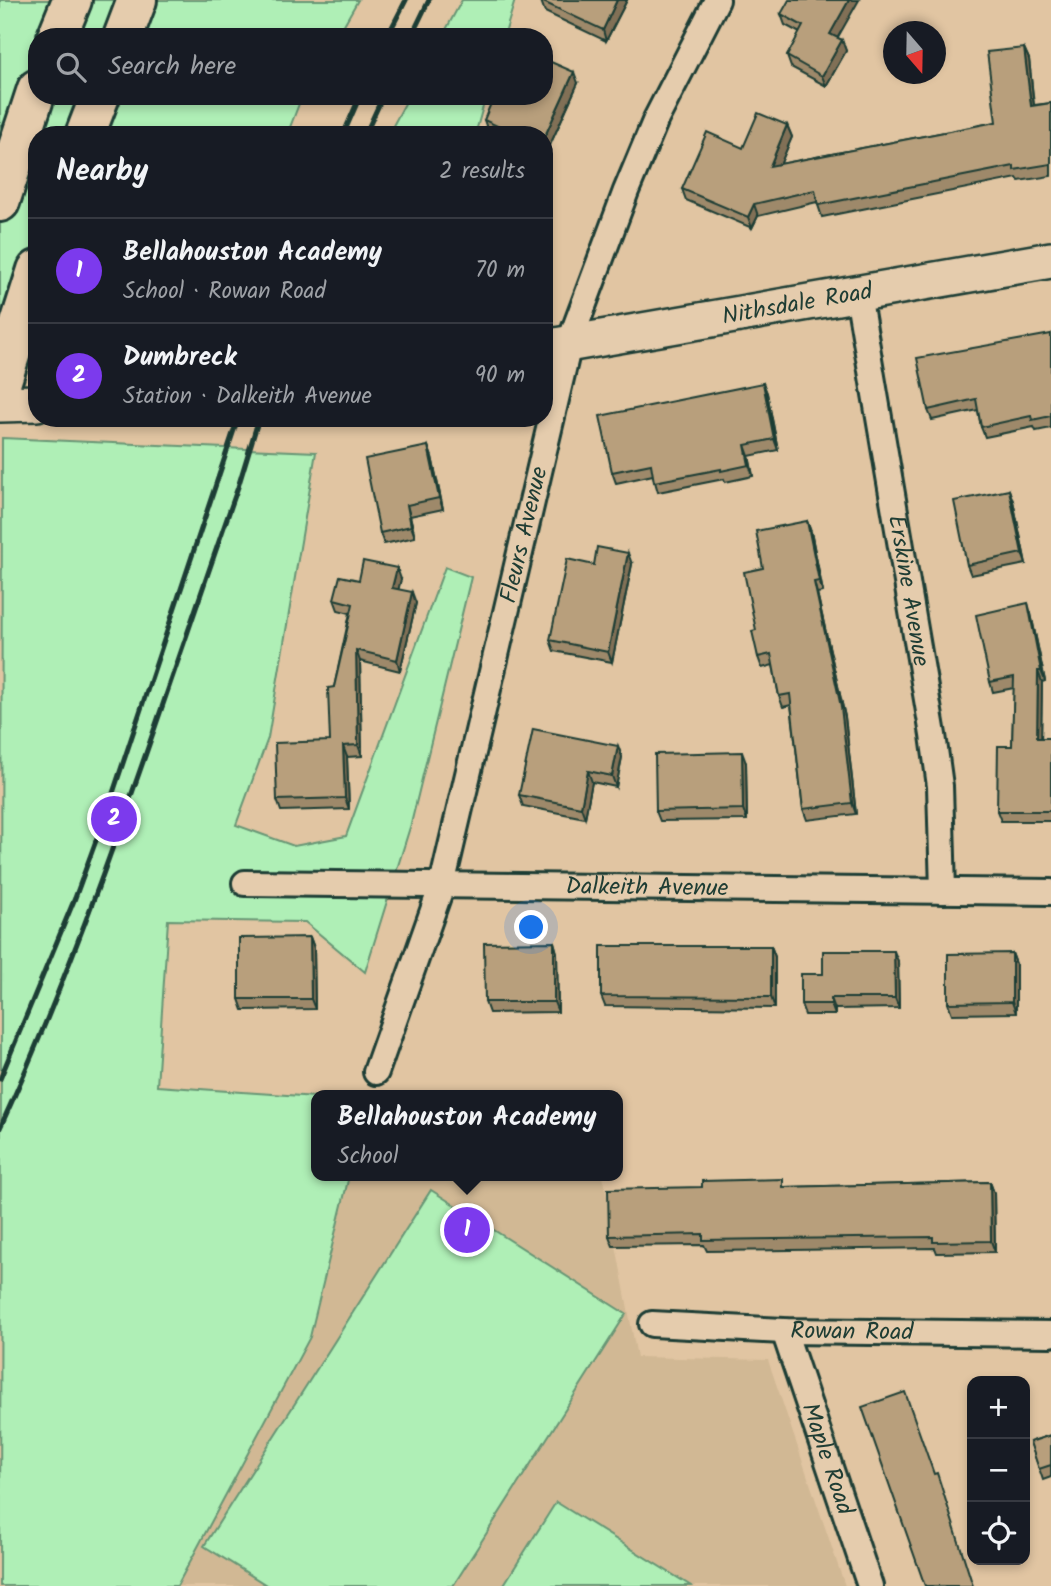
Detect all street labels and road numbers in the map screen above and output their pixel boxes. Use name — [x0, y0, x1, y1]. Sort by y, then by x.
street label: Nithsdale Road — [719, 272, 876, 336]
street label: Fleurs Avenue — [489, 462, 559, 607]
street label: Erskine Avenue — [876, 512, 941, 670]
street label: Dalkeith Avenue — [565, 867, 729, 908]
street label: Rowan Road — [790, 1312, 914, 1352]
street label: Maple Road — [790, 1398, 865, 1521]

